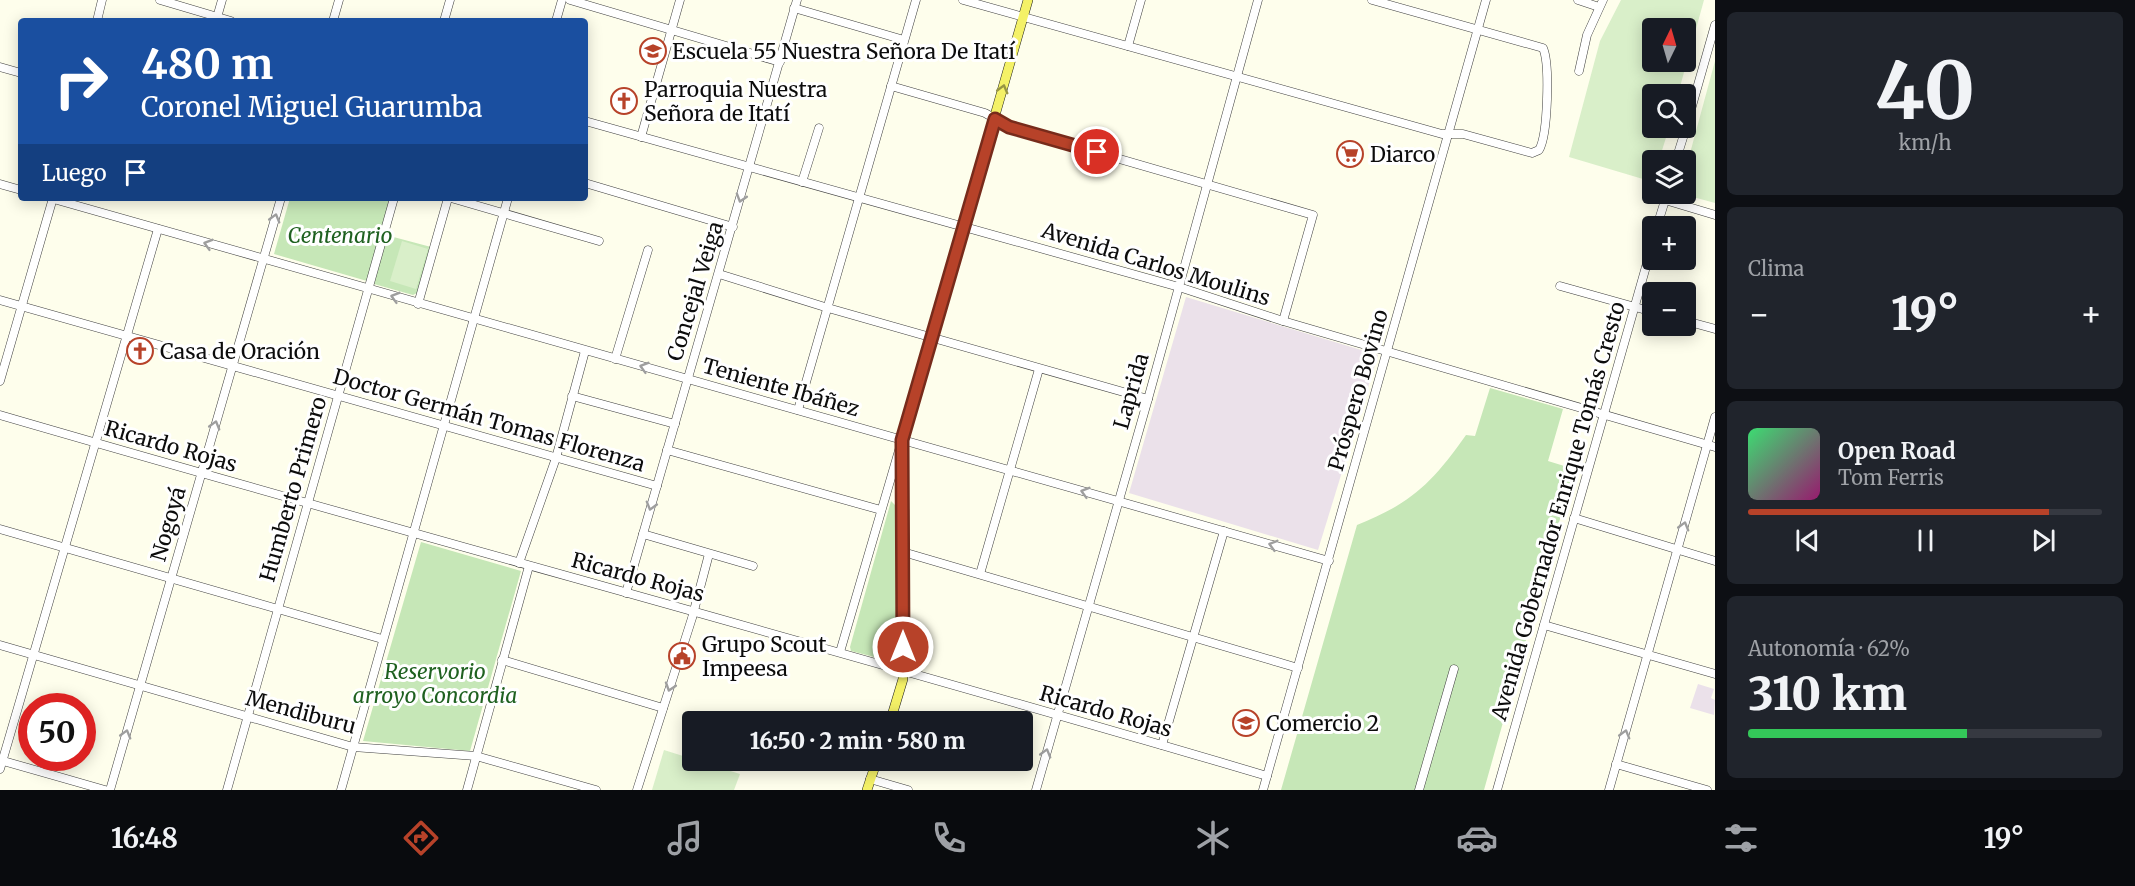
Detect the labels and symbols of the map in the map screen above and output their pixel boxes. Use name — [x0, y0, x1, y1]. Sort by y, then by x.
north arrow — [1642, 18, 1696, 72]
school or university icon: Escuela 55 Nuestra Señora De Itatí — [638, 36, 668, 66]
place label: Escuela 55 Nuestra Señora De Itatí — [672, 38, 1016, 65]
place label: Parroquia Nuestra Señora de Itatí — [644, 76, 827, 127]
one-way arrow — [996, 84, 1008, 95]
church icon: Parroquia Nuestra Señora de Itatí — [609, 86, 639, 116]
pin — [1071, 126, 1122, 177]
supermarket icon: Diarco — [1335, 139, 1365, 169]
place label: Diarco — [1370, 141, 1435, 168]
one-way arrow — [736, 192, 748, 203]
one-way arrow — [268, 213, 280, 224]
street label: Avenida Carlos Moulins — [1038, 216, 1273, 312]
street label: Concejal Veiga — [661, 218, 729, 364]
park label: Centenario — [288, 222, 392, 249]
one-way arrow — [203, 239, 214, 251]
one-way arrow — [390, 292, 400, 305]
street label: Avenida Gobernador Enrique Tomás Cresto — [1485, 299, 1631, 724]
street label: Próspero Bovino — [1322, 306, 1394, 474]
church icon: Casa de Oración — [125, 336, 155, 366]
place label: Casa de Oración — [160, 338, 320, 365]
street label: Laprida — [1107, 350, 1155, 432]
street label: Teniente Ibáñez — [699, 352, 863, 422]
street label: Doctor Germán Tomas Florenza — [330, 362, 648, 478]
one-way arrow — [639, 362, 649, 374]
street label: Humberto Primero — [254, 393, 332, 585]
street label: Ricardo Rojas — [102, 414, 240, 478]
one-way arrow — [208, 421, 220, 431]
street label: Nogoyá — [145, 484, 191, 564]
one-way arrow — [1080, 487, 1091, 499]
one-way arrow — [646, 500, 658, 511]
one-way arrow — [1677, 521, 1689, 532]
one-way arrow — [1268, 540, 1279, 552]
street label: Ricardo Rojas — [569, 546, 707, 608]
position arrow — [871, 615, 935, 679]
place label: Grupo Scout Impeesa — [702, 631, 826, 682]
public building icon: Grupo Scout Impeesa — [667, 641, 697, 671]
park label: Reservorio arroyo Concordia — [353, 658, 517, 709]
street label: Ricardo Rojas — [1037, 679, 1175, 743]
one-way arrow — [664, 681, 677, 692]
street label: Mendiburu — [243, 684, 359, 740]
speed limit sign: 50 — [18, 693, 96, 771]
school or university icon: Comercio 2 — [1231, 708, 1261, 738]
place label: Comercio 2 — [1266, 710, 1379, 737]
one-way arrow — [119, 729, 131, 740]
one-way arrow — [1617, 729, 1630, 739]
one-way arrow — [1039, 748, 1051, 759]

